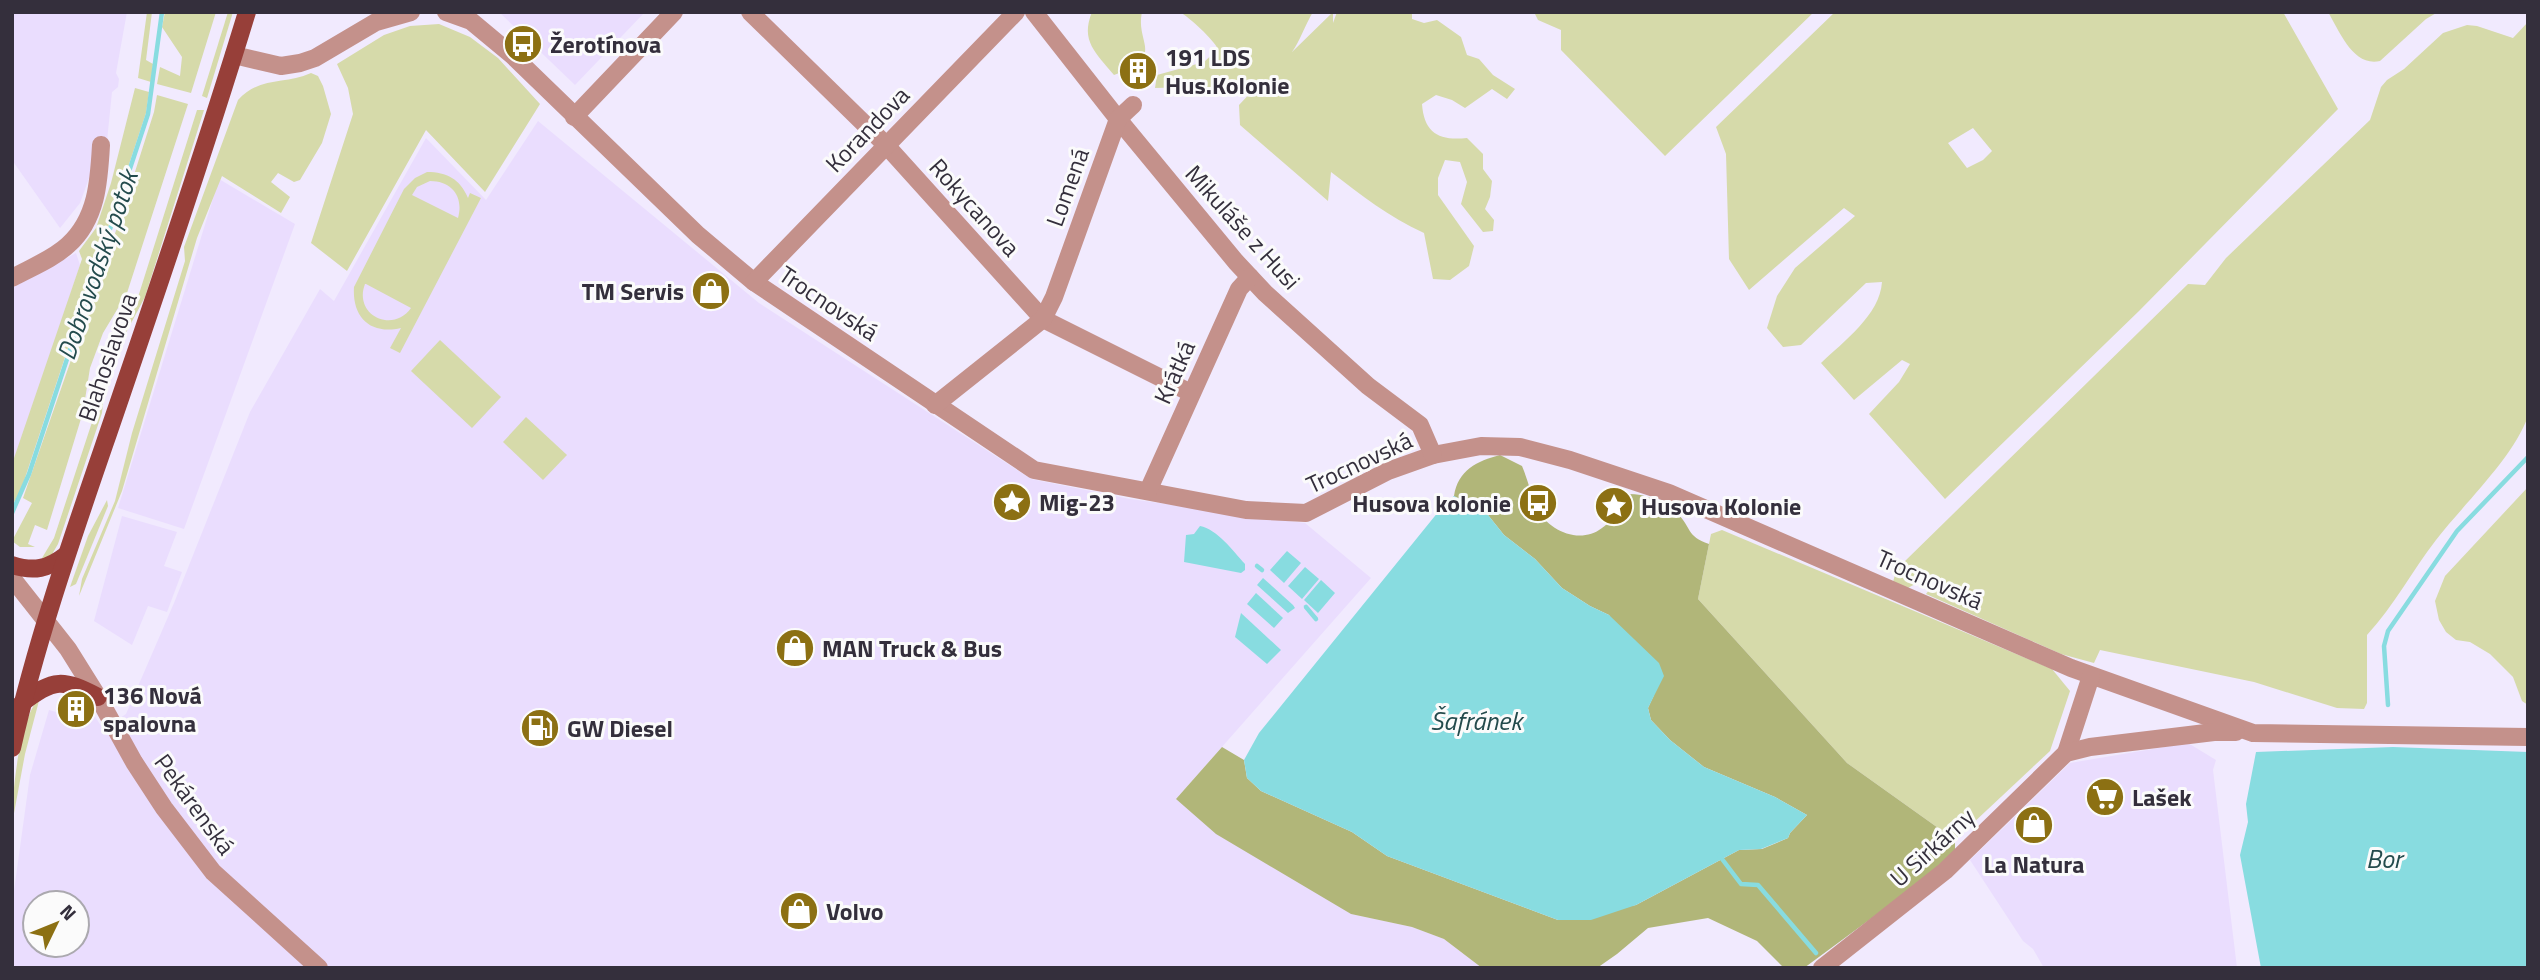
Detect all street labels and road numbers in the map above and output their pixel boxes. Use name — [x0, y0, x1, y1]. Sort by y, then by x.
street label: Korandova — [817, 78, 917, 180]
street label: Lomená — [1036, 143, 1098, 231]
street label: Rokycanova — [921, 150, 1029, 264]
street label: Mikuláše z Husi — [1177, 156, 1309, 298]
street label: Trocnovská — [772, 256, 886, 350]
street label: Blahoslavova — [68, 288, 146, 426]
street label: Krátká — [1144, 335, 1204, 409]
street label: Trocnovská — [1300, 422, 1418, 502]
street label: Trocnovská — [1871, 540, 1989, 618]
street label: Pekárenská — [146, 746, 244, 862]
street label: U Sirkárny — [1882, 799, 1983, 895]

